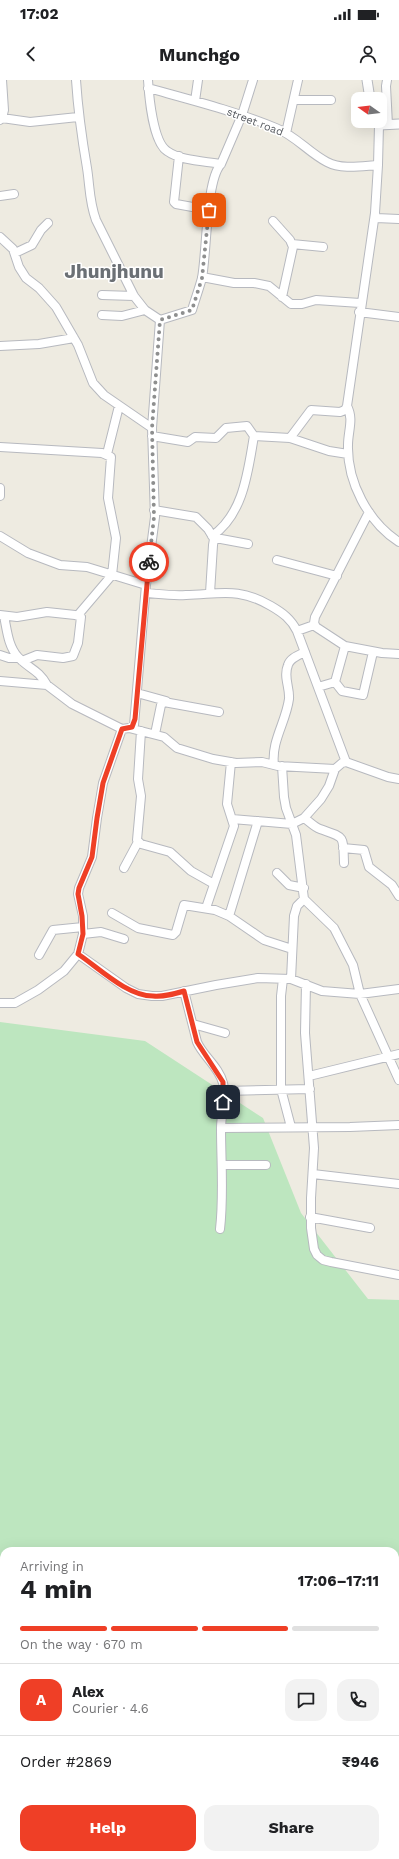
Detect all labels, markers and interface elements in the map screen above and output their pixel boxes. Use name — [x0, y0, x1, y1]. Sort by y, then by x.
text: 17:02 — [20, 5, 58, 23]
icon: back — [20, 43, 42, 65]
icon: person — [357, 43, 379, 65]
text: Munchgo — [159, 44, 240, 65]
north arrow — [351, 92, 387, 128]
map controls — [351, 92, 387, 128]
street label: street road — [225, 105, 285, 139]
pin — [192, 193, 226, 227]
icon: bag — [198, 199, 220, 221]
district label: Jhunjhunu — [64, 260, 164, 283]
courier — [129, 542, 169, 582]
icon: bike — [138, 551, 160, 573]
pin — [206, 1085, 240, 1119]
icon: home — [212, 1091, 234, 1113]
text: Arriving in — [20, 1559, 84, 1574]
text: 17:06–17:11 — [298, 1572, 379, 1590]
text: 4 min — [20, 1574, 92, 1604]
text: On the way · 670 m — [20, 1637, 143, 1652]
button: chat — [285, 1679, 327, 1721]
button: phone — [337, 1679, 379, 1721]
text: Alex — [72, 1683, 104, 1701]
text: A — [36, 1691, 46, 1709]
text: Courier · 4.6 — [72, 1701, 149, 1716]
text: Order #2869 — [20, 1753, 112, 1771]
text: ₹946 — [342, 1753, 379, 1771]
button: Help — [20, 1805, 196, 1851]
button: Share — [204, 1805, 379, 1851]

